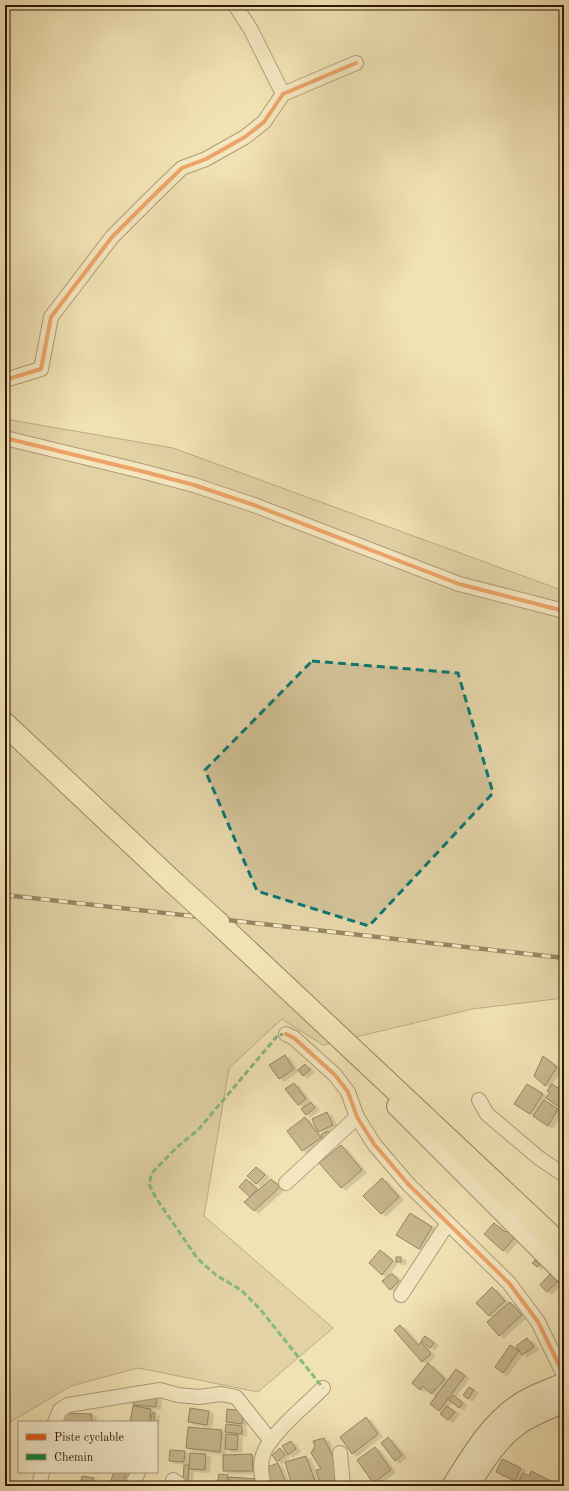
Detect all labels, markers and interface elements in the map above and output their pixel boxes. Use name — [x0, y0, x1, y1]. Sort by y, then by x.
legend — [18, 1421, 158, 1473]
text: Piste cyclable — [54, 1432, 124, 1444]
text: Chemin — [54, 1452, 94, 1464]

